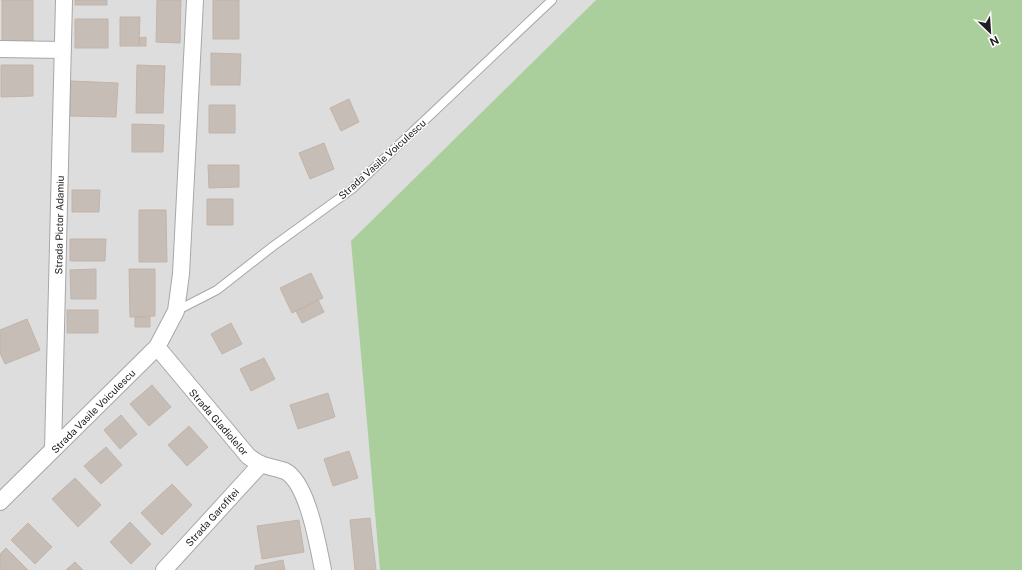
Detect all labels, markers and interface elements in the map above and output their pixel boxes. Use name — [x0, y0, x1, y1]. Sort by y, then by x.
north arrow — [970, 12, 1010, 52]
text: N — [988, 34, 1001, 48]
street label: Strada Vasile Voiculescu — [336, 116, 428, 201]
street label: Strada Pictor Adamiu — [52, 175, 66, 274]
street label: Strada Vasile Voiculescu — [49, 366, 138, 455]
street label: Strada Gladiolelor — [187, 386, 251, 458]
street label: Strada Garofiței — [183, 485, 241, 549]

